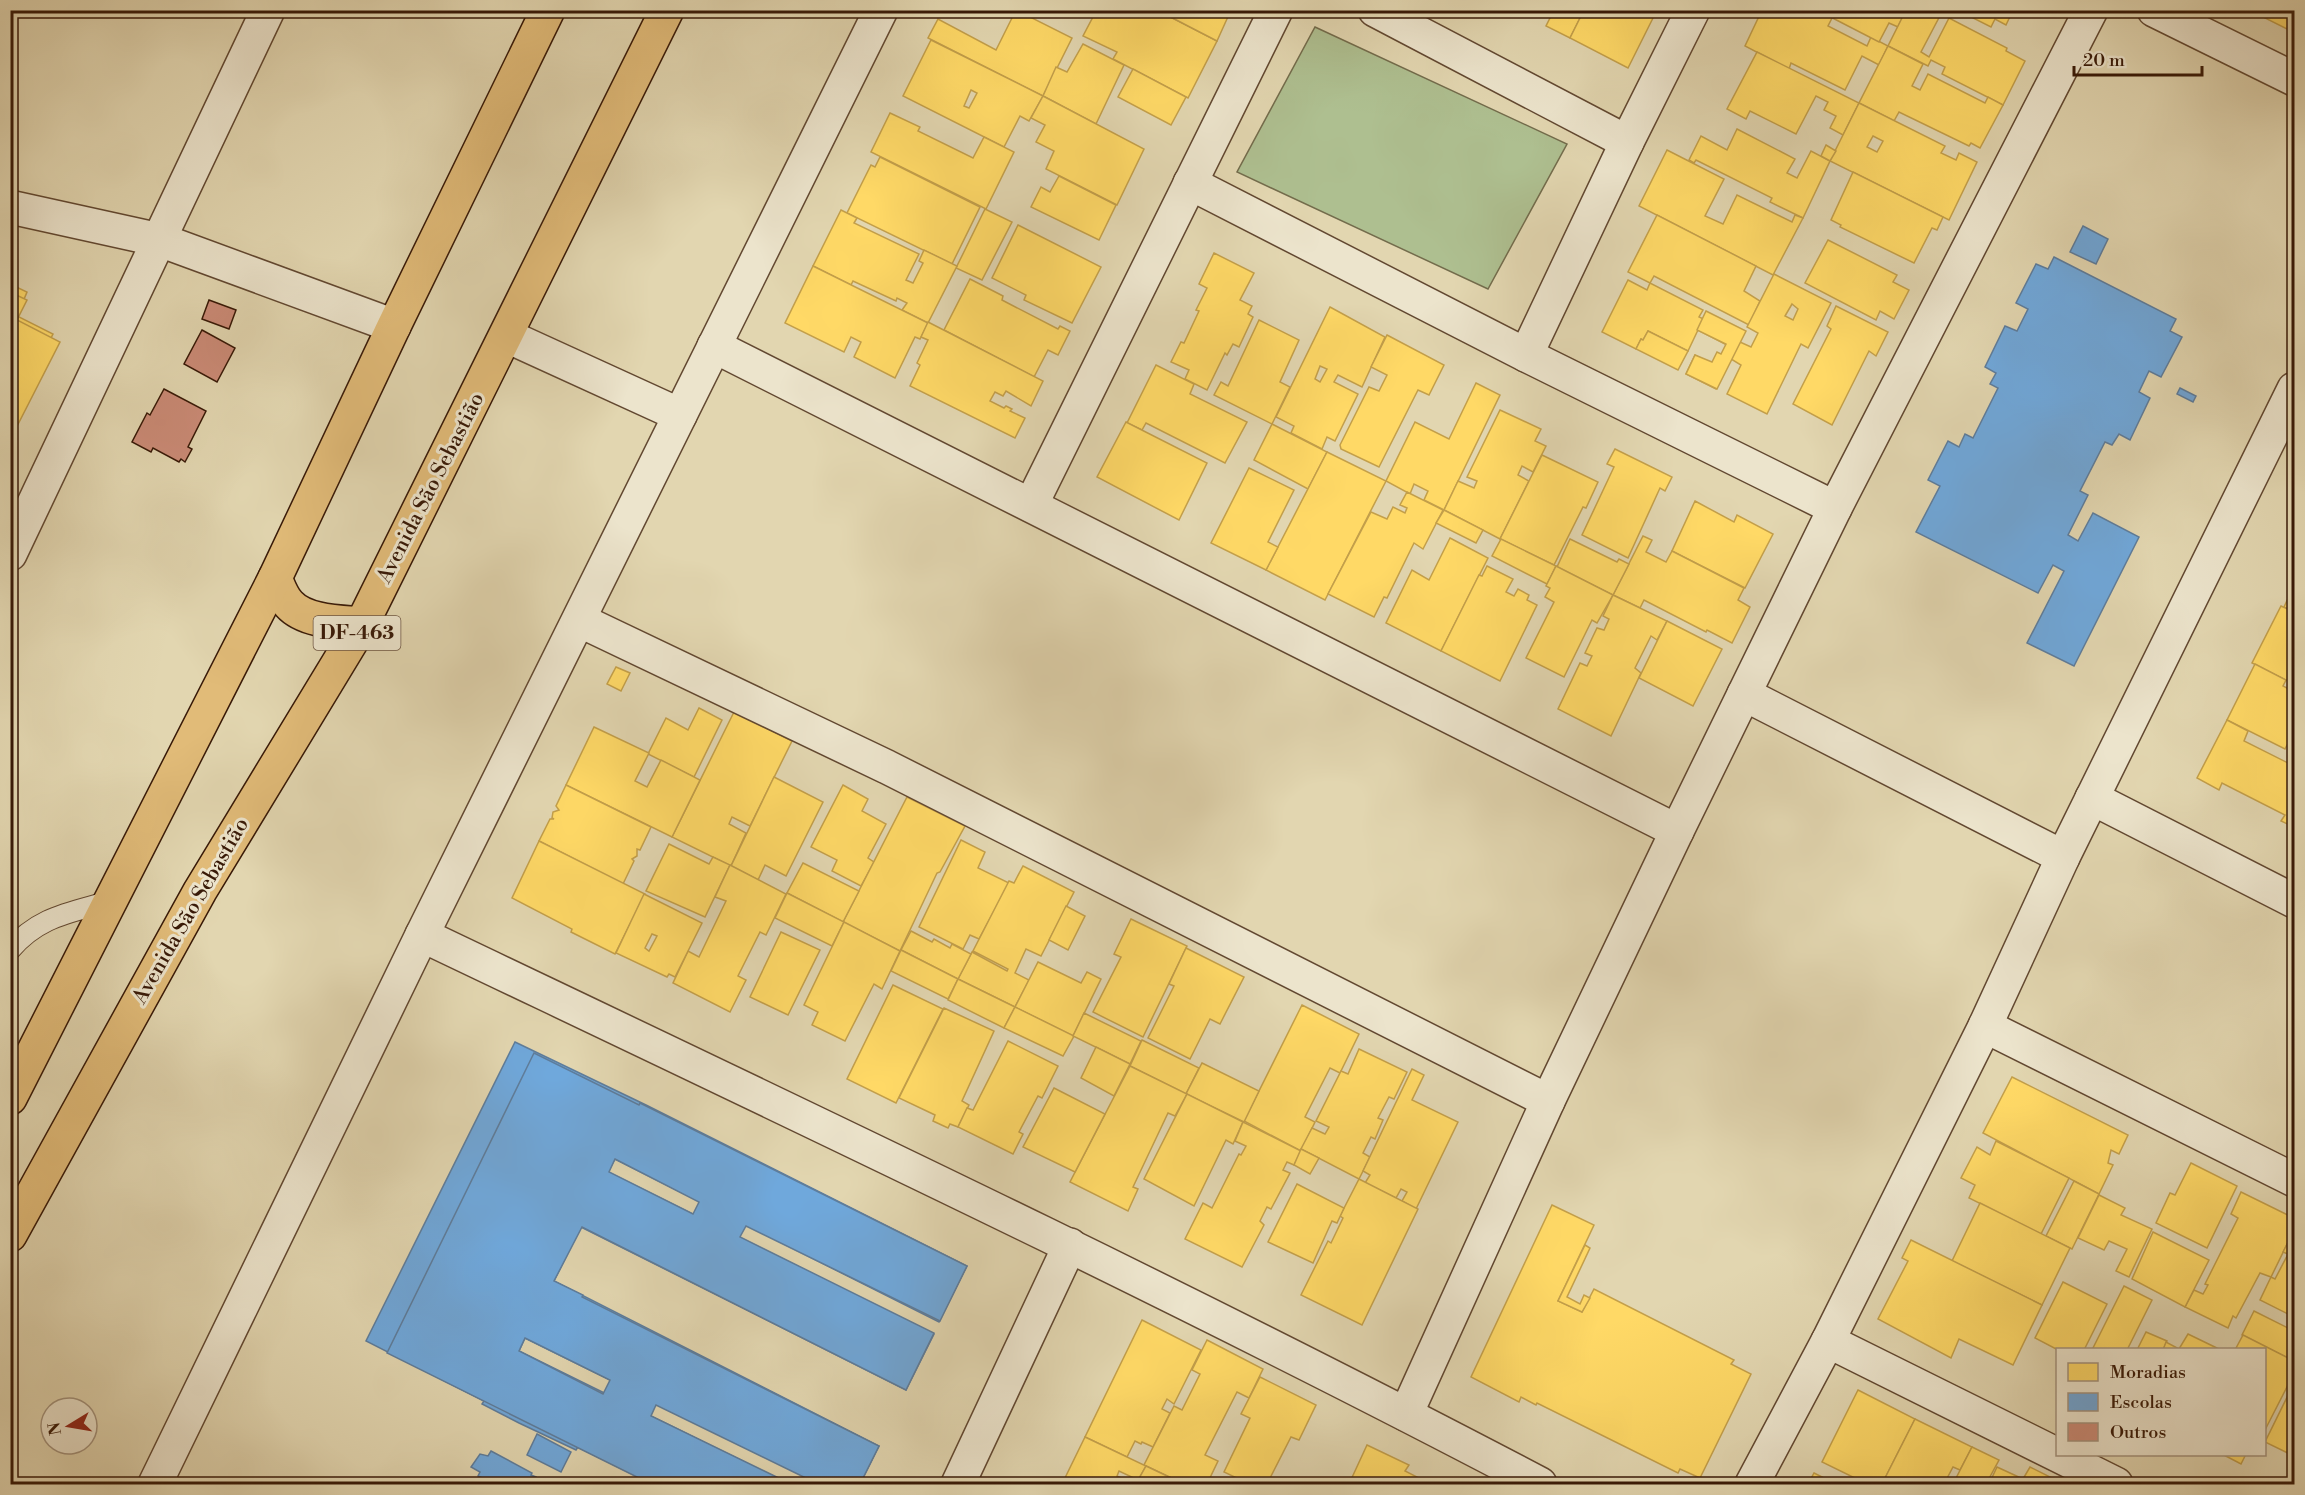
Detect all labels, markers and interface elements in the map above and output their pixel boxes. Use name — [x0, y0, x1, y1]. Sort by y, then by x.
scale bar — [2074, 39, 2202, 77]
text: 20 m — [2083, 49, 2125, 72]
street label: Avenida São Sebastião — [371, 388, 490, 589]
road number: DF-463 — [314, 616, 400, 650]
street label: Avenida São Sebastião — [127, 813, 255, 1010]
legend — [2056, 1348, 2266, 1456]
text: Moradias — [2110, 1361, 2186, 1384]
text: Escolas — [2110, 1391, 2172, 1414]
north arrow — [39, 1396, 99, 1456]
text: N — [44, 1420, 66, 1437]
text: Outros — [2110, 1421, 2166, 1444]

